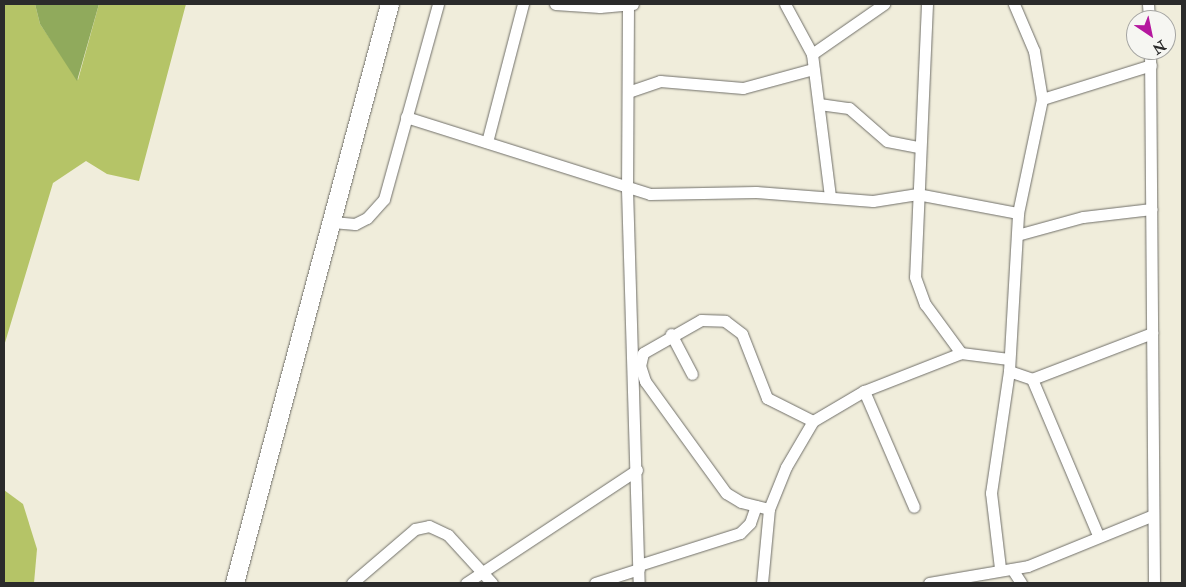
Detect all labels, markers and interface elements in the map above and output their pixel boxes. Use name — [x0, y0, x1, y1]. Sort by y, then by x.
north arrow — [1126, 10, 1176, 60]
text: N — [1149, 36, 1169, 58]

